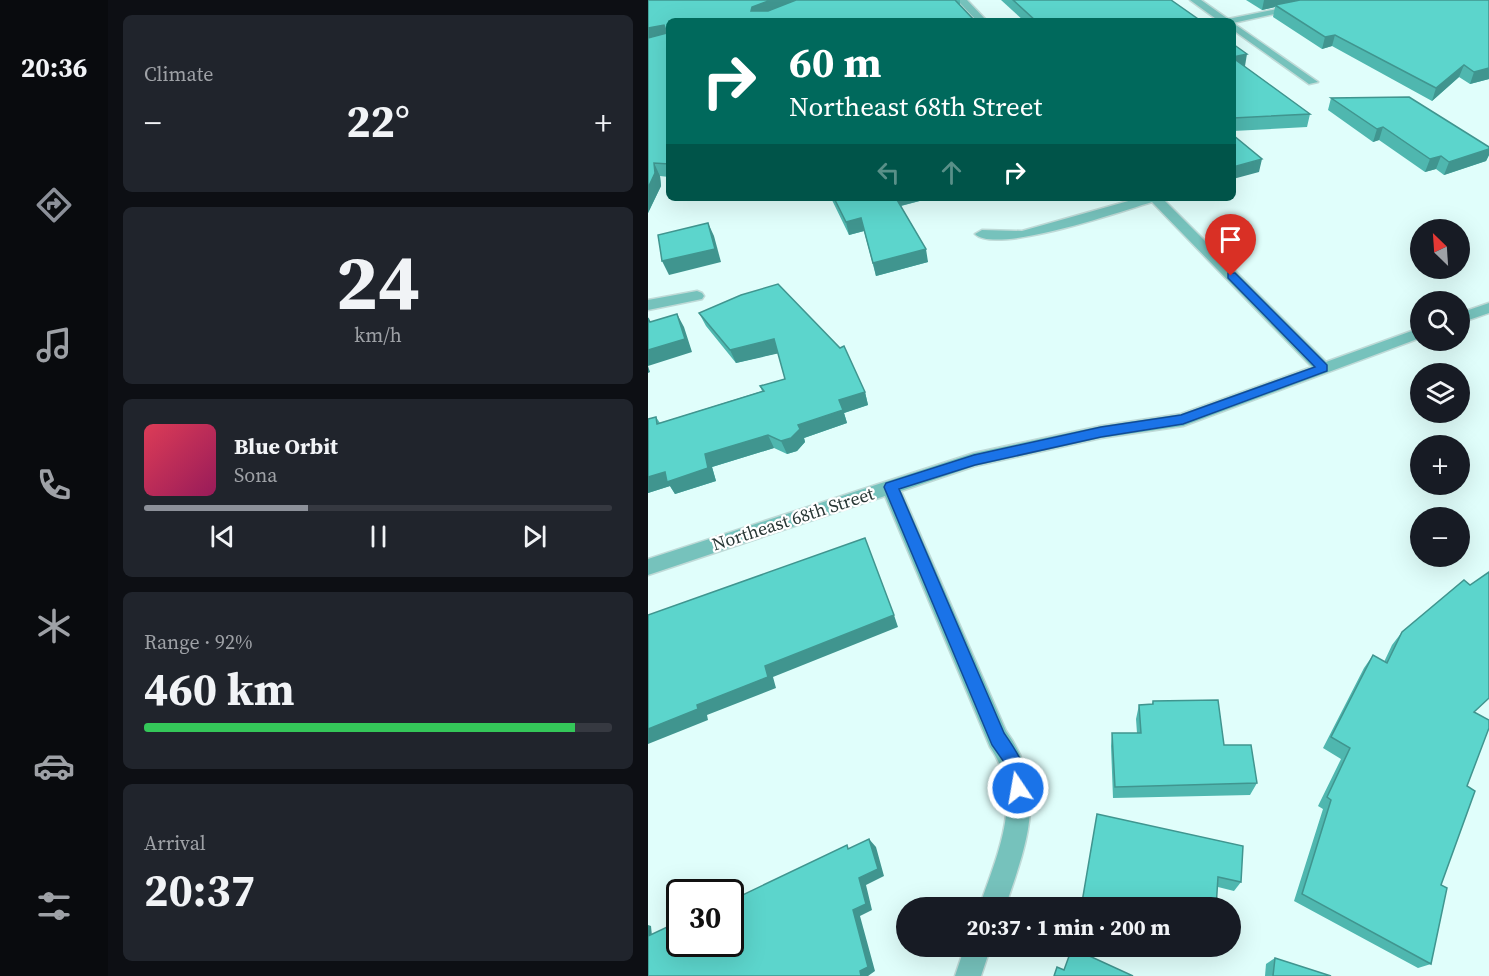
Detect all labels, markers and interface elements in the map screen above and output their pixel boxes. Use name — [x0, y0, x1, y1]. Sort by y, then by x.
text: 60 m — [789, 33, 882, 91]
icon: right — [690, 42, 768, 120]
text: 20:36 — [21, 49, 87, 86]
text: Climate — [144, 60, 213, 88]
text: Northeast 68th Street — [789, 88, 1042, 125]
text: 22° — [346, 90, 410, 152]
text: − — [144, 100, 162, 145]
text: + — [594, 100, 612, 145]
icon: left — [872, 156, 905, 189]
icon: ahead — [935, 156, 968, 189]
icon: right — [998, 156, 1031, 189]
icon: directions — [33, 184, 75, 226]
pin — [1205, 214, 1256, 276]
north arrow — [1410, 219, 1470, 279]
map controls — [1410, 219, 1470, 567]
icon: arrive — [1214, 223, 1247, 256]
text: 24 — [336, 228, 420, 335]
button: search — [1410, 291, 1470, 351]
text: km/h — [354, 321, 402, 349]
icon: music — [33, 324, 75, 366]
button: layers — [1410, 363, 1470, 423]
text: Blue Orbit — [234, 431, 338, 461]
button: + — [1410, 435, 1470, 495]
text: Sona — [234, 461, 278, 489]
icon: phone — [33, 464, 75, 506]
street label: Northeast 68th Street — [709, 480, 877, 557]
button: − — [1410, 507, 1470, 567]
icon: previous — [206, 520, 239, 553]
icon: pause — [362, 520, 395, 553]
icon: next — [518, 520, 551, 553]
icon: climate — [33, 605, 75, 647]
text: Range · 92% — [144, 628, 253, 656]
text: 460 km — [144, 658, 295, 720]
icon: car — [33, 745, 75, 787]
position arrow — [986, 756, 1050, 820]
text: Arrival — [144, 829, 206, 857]
text: 20:37 — [144, 859, 255, 921]
speed limit sign: 30 — [666, 879, 744, 957]
icon: filters — [33, 885, 75, 927]
text: 20:37 · 1 min · 200 m — [967, 912, 1170, 942]

